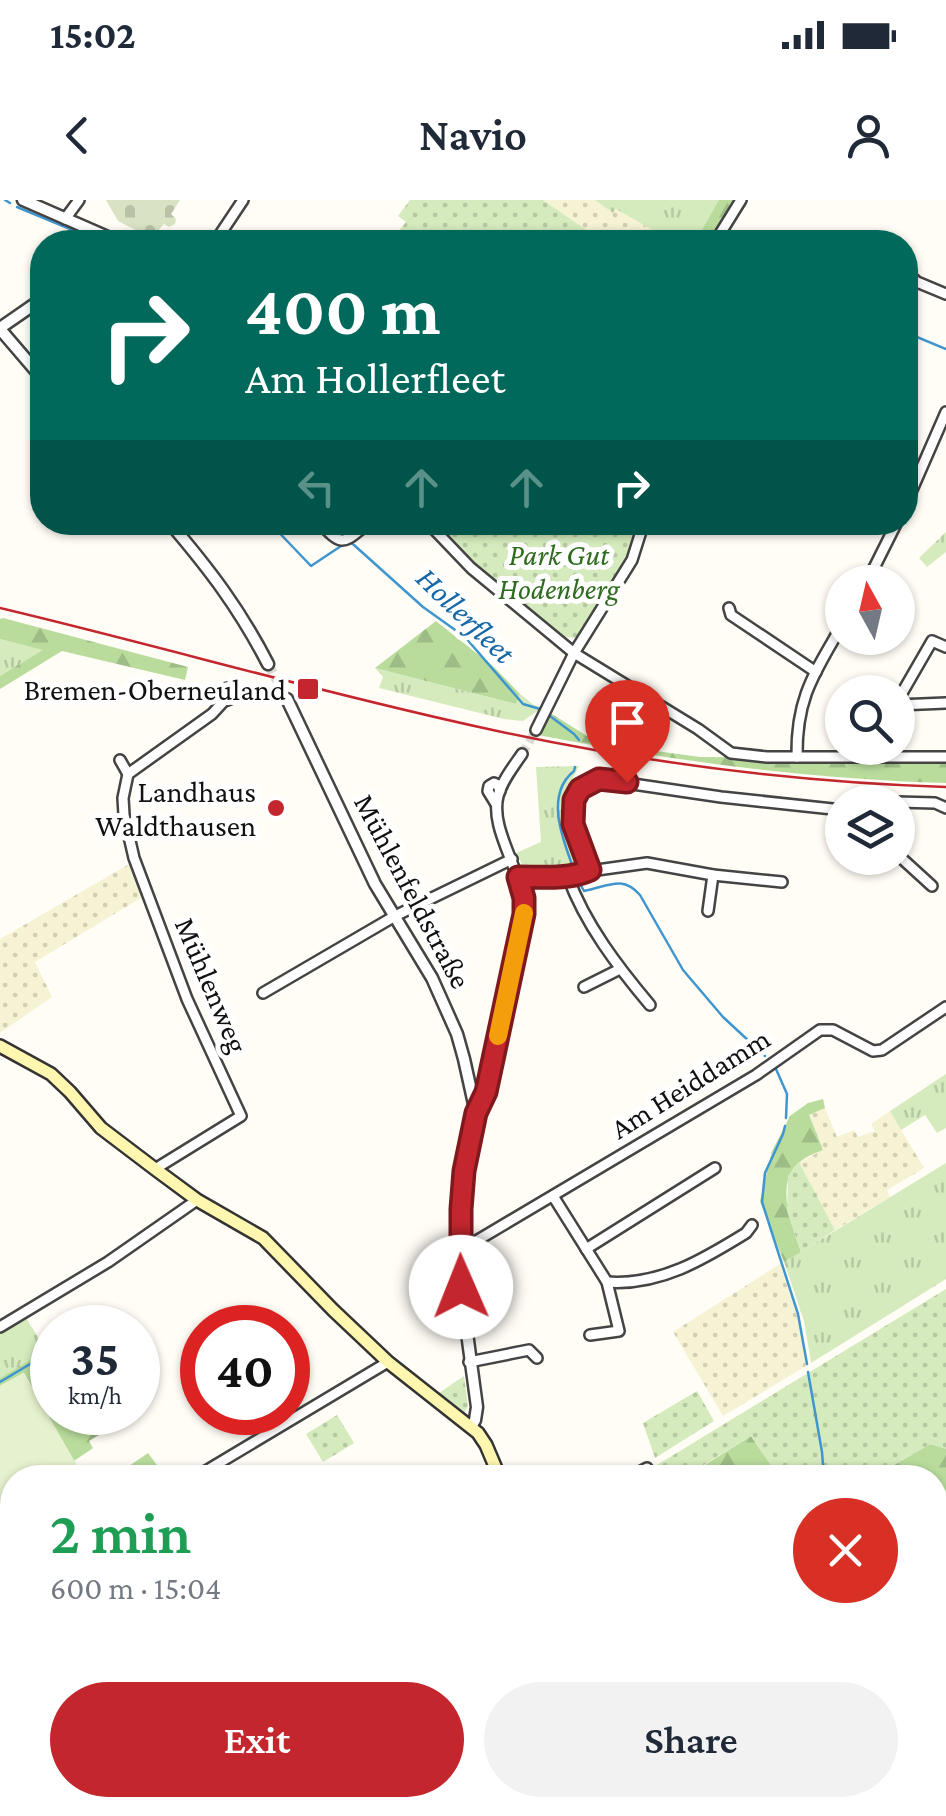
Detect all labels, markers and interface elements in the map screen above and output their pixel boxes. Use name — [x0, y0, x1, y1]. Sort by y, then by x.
text: 15:02 — [50, 14, 136, 56]
icon: back — [50, 108, 105, 163]
icon: person — [841, 108, 896, 163]
text: Navio — [419, 110, 527, 160]
icon: right — [80, 270, 210, 400]
text: 400 m — [245, 271, 441, 349]
text: Am Hollerfleet — [245, 353, 505, 403]
icon: left — [289, 460, 344, 515]
icon: ahead — [394, 460, 449, 515]
icon: ahead — [499, 460, 554, 515]
icon: right — [604, 460, 659, 515]
park label: Park Gut Hodenberg — [498, 538, 620, 606]
water label: Hollerfleet — [409, 559, 523, 671]
north arrow — [825, 565, 915, 655]
map controls — [825, 565, 915, 875]
place label: Bremen-Oberneuland — [24, 673, 286, 706]
button: search — [825, 675, 915, 765]
marker: Bremen-Oberneuland — [295, 676, 321, 702]
pin — [585, 680, 670, 783]
icon: arrive — [600, 695, 655, 750]
place label: Landhaus Waldthausen — [95, 775, 256, 842]
button: layers — [825, 785, 915, 875]
street label: Mühlenfeldstraße — [348, 788, 478, 994]
marker: Landhaus Waldthausen — [265, 797, 287, 819]
street label: Mühlenweg — [168, 912, 255, 1058]
street label: Am Heiddamm — [604, 1021, 776, 1145]
position arrow — [409, 1235, 513, 1339]
speed limit sign: 40 — [180, 1305, 310, 1435]
text: 35 — [71, 1330, 119, 1386]
text: km/h — [68, 1382, 122, 1409]
button: close — [793, 1498, 898, 1603]
text: 2 min — [50, 1499, 191, 1566]
text: 600 m · 15:04 — [50, 1570, 221, 1606]
button: Exit — [50, 1682, 464, 1797]
button: Share — [484, 1682, 898, 1797]

